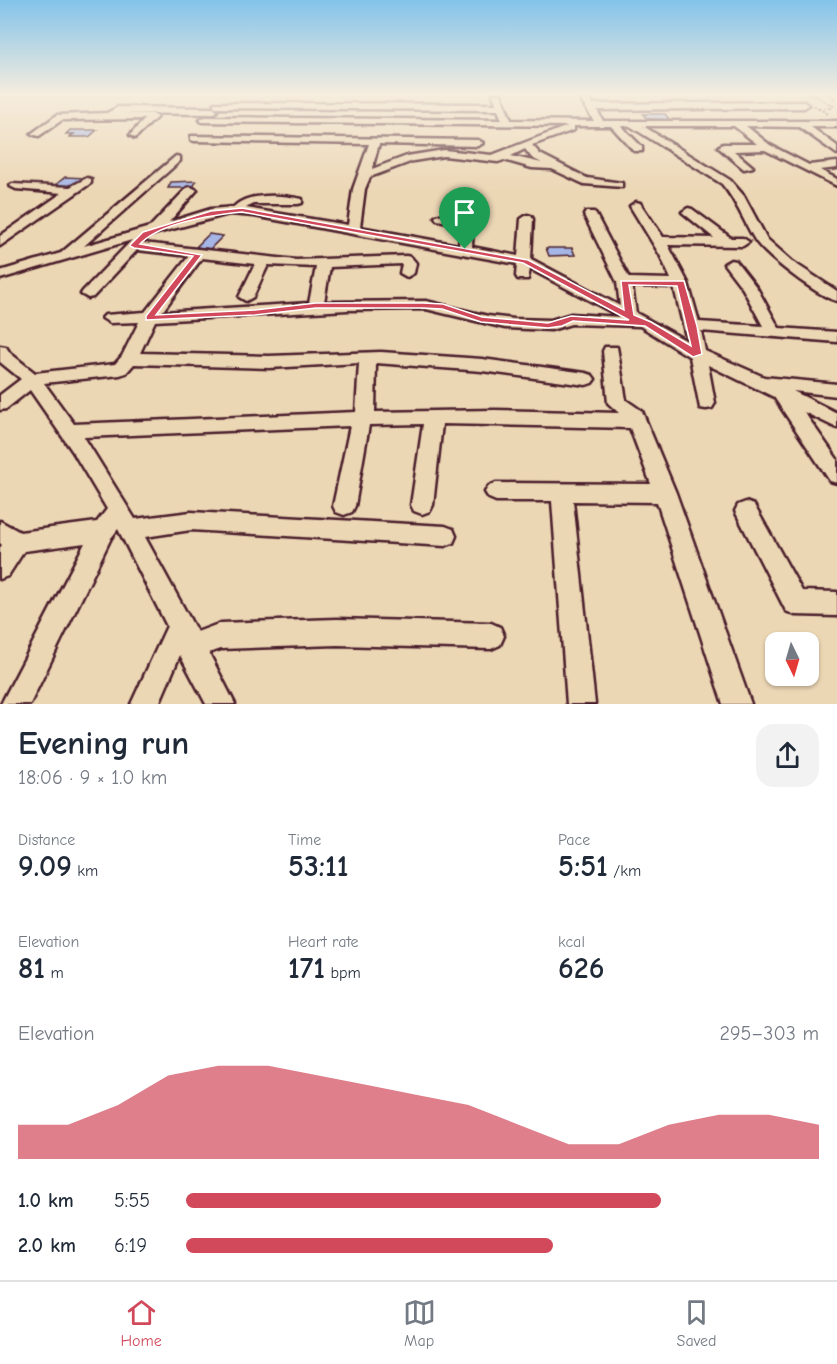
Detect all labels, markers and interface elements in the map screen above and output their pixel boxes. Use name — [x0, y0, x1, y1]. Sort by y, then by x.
pin — [439, 187, 490, 249]
icon: arrive — [448, 196, 481, 229]
north arrow — [765, 632, 819, 686]
map controls — [765, 632, 819, 686]
text: Evening run — [18, 724, 189, 762]
button: share — [756, 724, 819, 787]
text: 18:06 · 9 × 1.0 km — [18, 766, 167, 789]
text: Distance — [18, 831, 75, 849]
text: Time — [288, 831, 321, 849]
text: Pace — [558, 831, 590, 849]
text: 9.09 — [18, 849, 72, 884]
text: 53:11 — [288, 849, 349, 884]
text: 5:51 — [558, 849, 608, 884]
text: km — [72, 862, 98, 880]
text: /km — [608, 862, 641, 880]
text: Elevation — [18, 933, 79, 951]
text: Heart rate — [288, 933, 359, 951]
text: kcal — [558, 933, 585, 951]
text: 81 — [18, 951, 45, 986]
text: 171 — [288, 951, 325, 986]
text: 626 — [558, 951, 604, 986]
text: m — [45, 964, 64, 982]
text: bpm — [325, 964, 361, 982]
text: Elevation — [18, 1022, 95, 1045]
text: 295–303 m — [719, 1022, 819, 1045]
text: 1.0 km — [18, 1189, 74, 1212]
text: 5:55 — [114, 1189, 150, 1212]
text: 2.0 km — [18, 1234, 76, 1257]
text: 6:19 — [114, 1234, 147, 1257]
tab: Home — [120, 1296, 162, 1350]
tab: Map — [403, 1296, 436, 1350]
tab: Saved — [677, 1296, 717, 1350]

